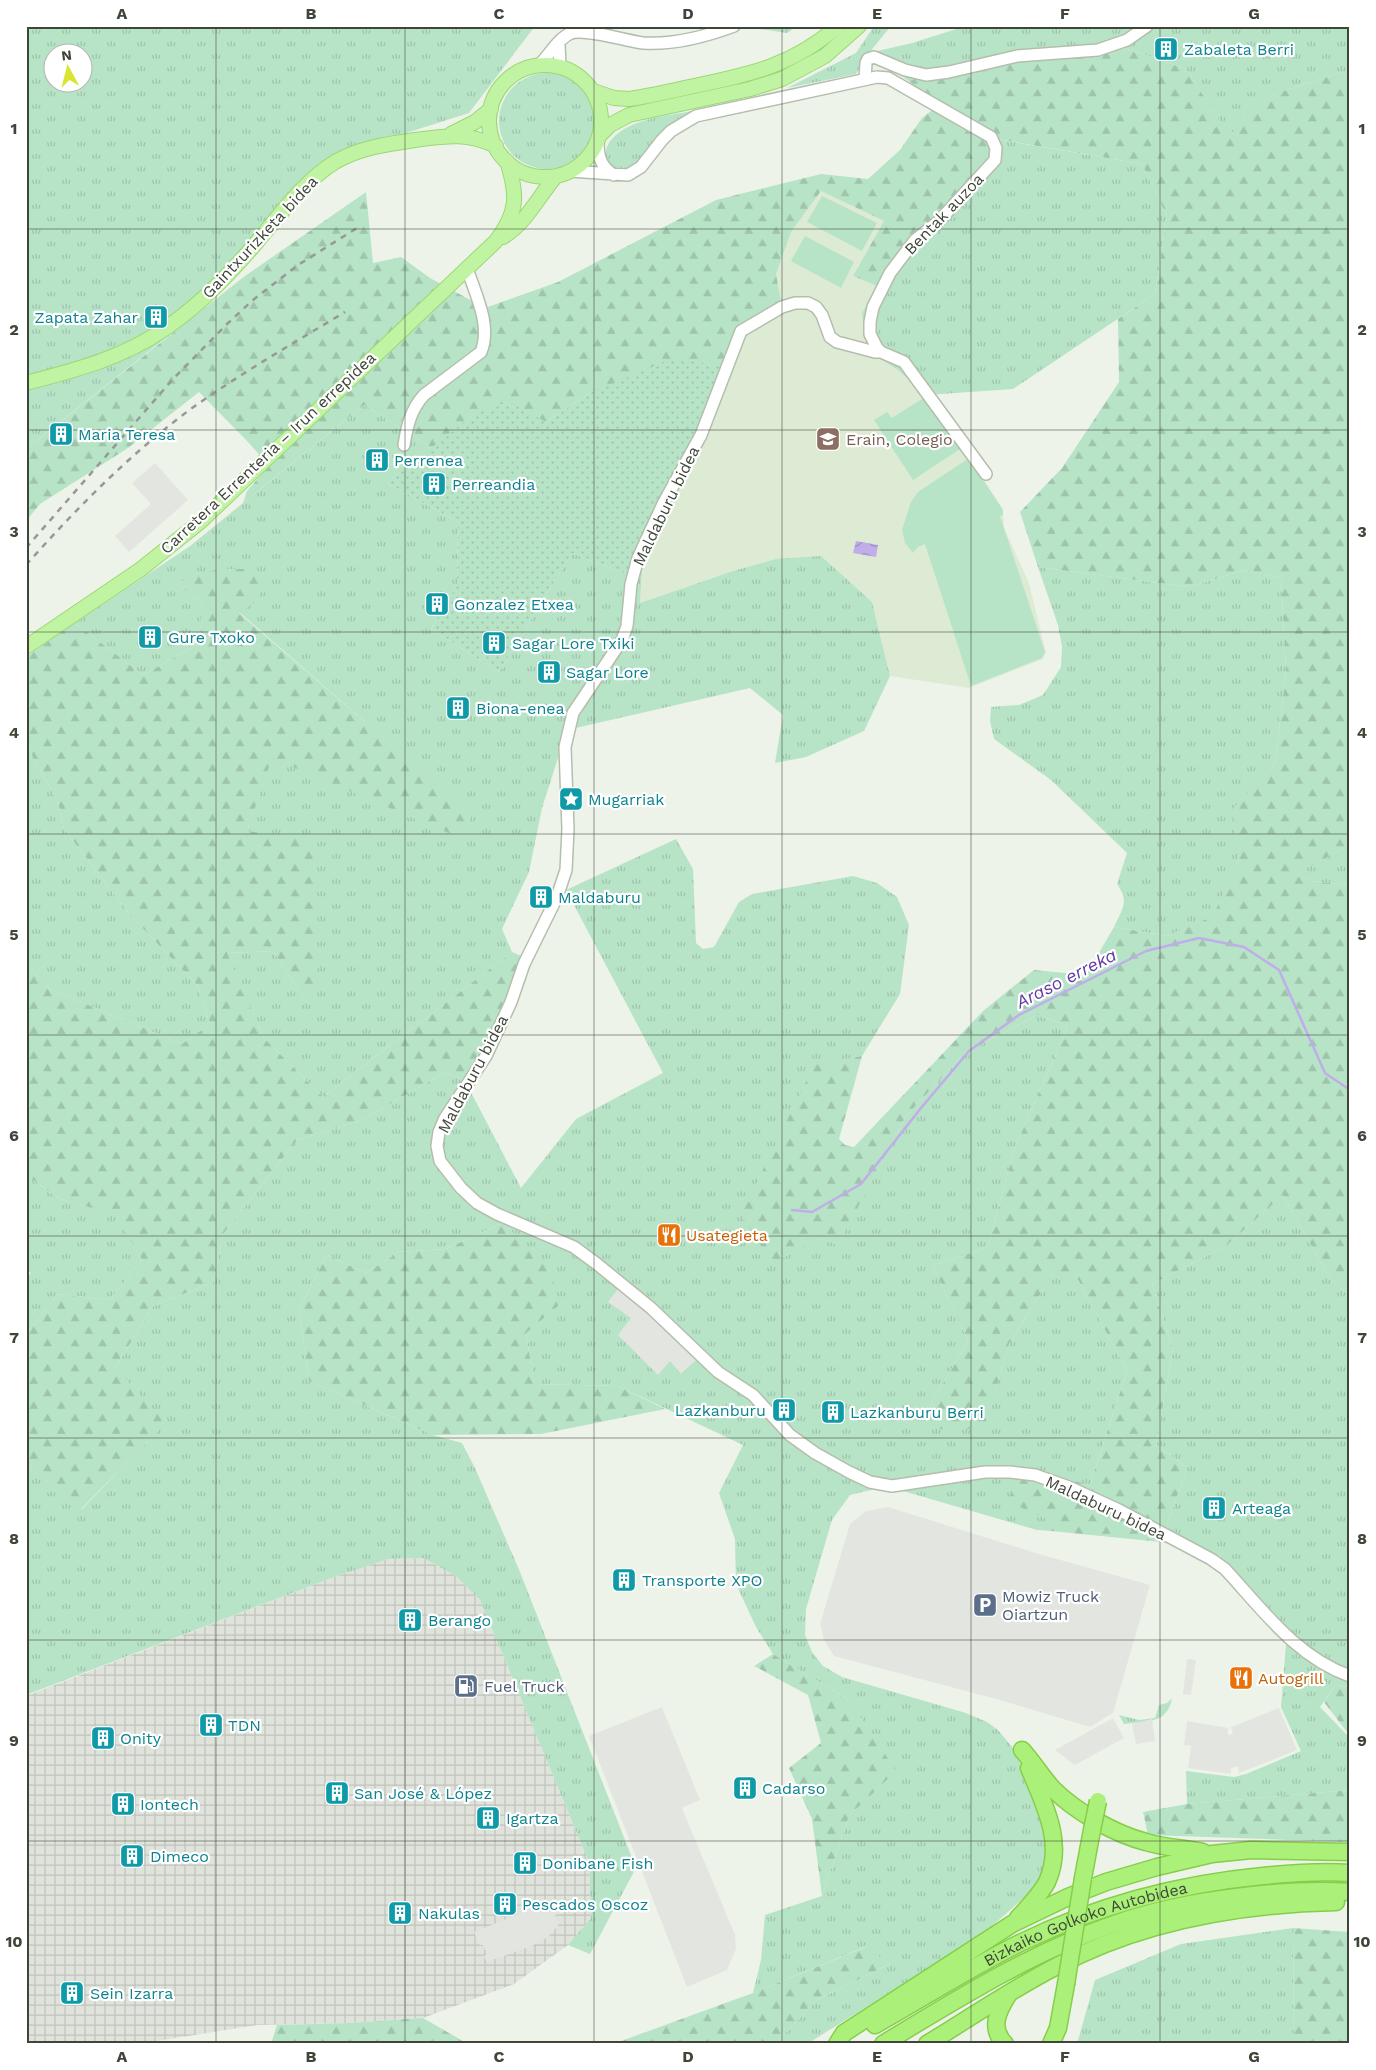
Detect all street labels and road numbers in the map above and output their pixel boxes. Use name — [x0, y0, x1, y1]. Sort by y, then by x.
street label: Bentak auzoa — [901, 169, 987, 259]
street label: Gaintxurizketa bidea — [198, 172, 322, 302]
street label: Carretera Errenteria – Irun errepidea — [156, 348, 380, 558]
street label: Maldaburu bidea — [629, 443, 703, 569]
street label: Maldaburu bidea — [434, 1012, 512, 1136]
street label: Maldaburu bidea — [1043, 1472, 1169, 1544]
street label: Bizkaiko Golkoko Autobidea — [980, 1878, 1189, 1970]

